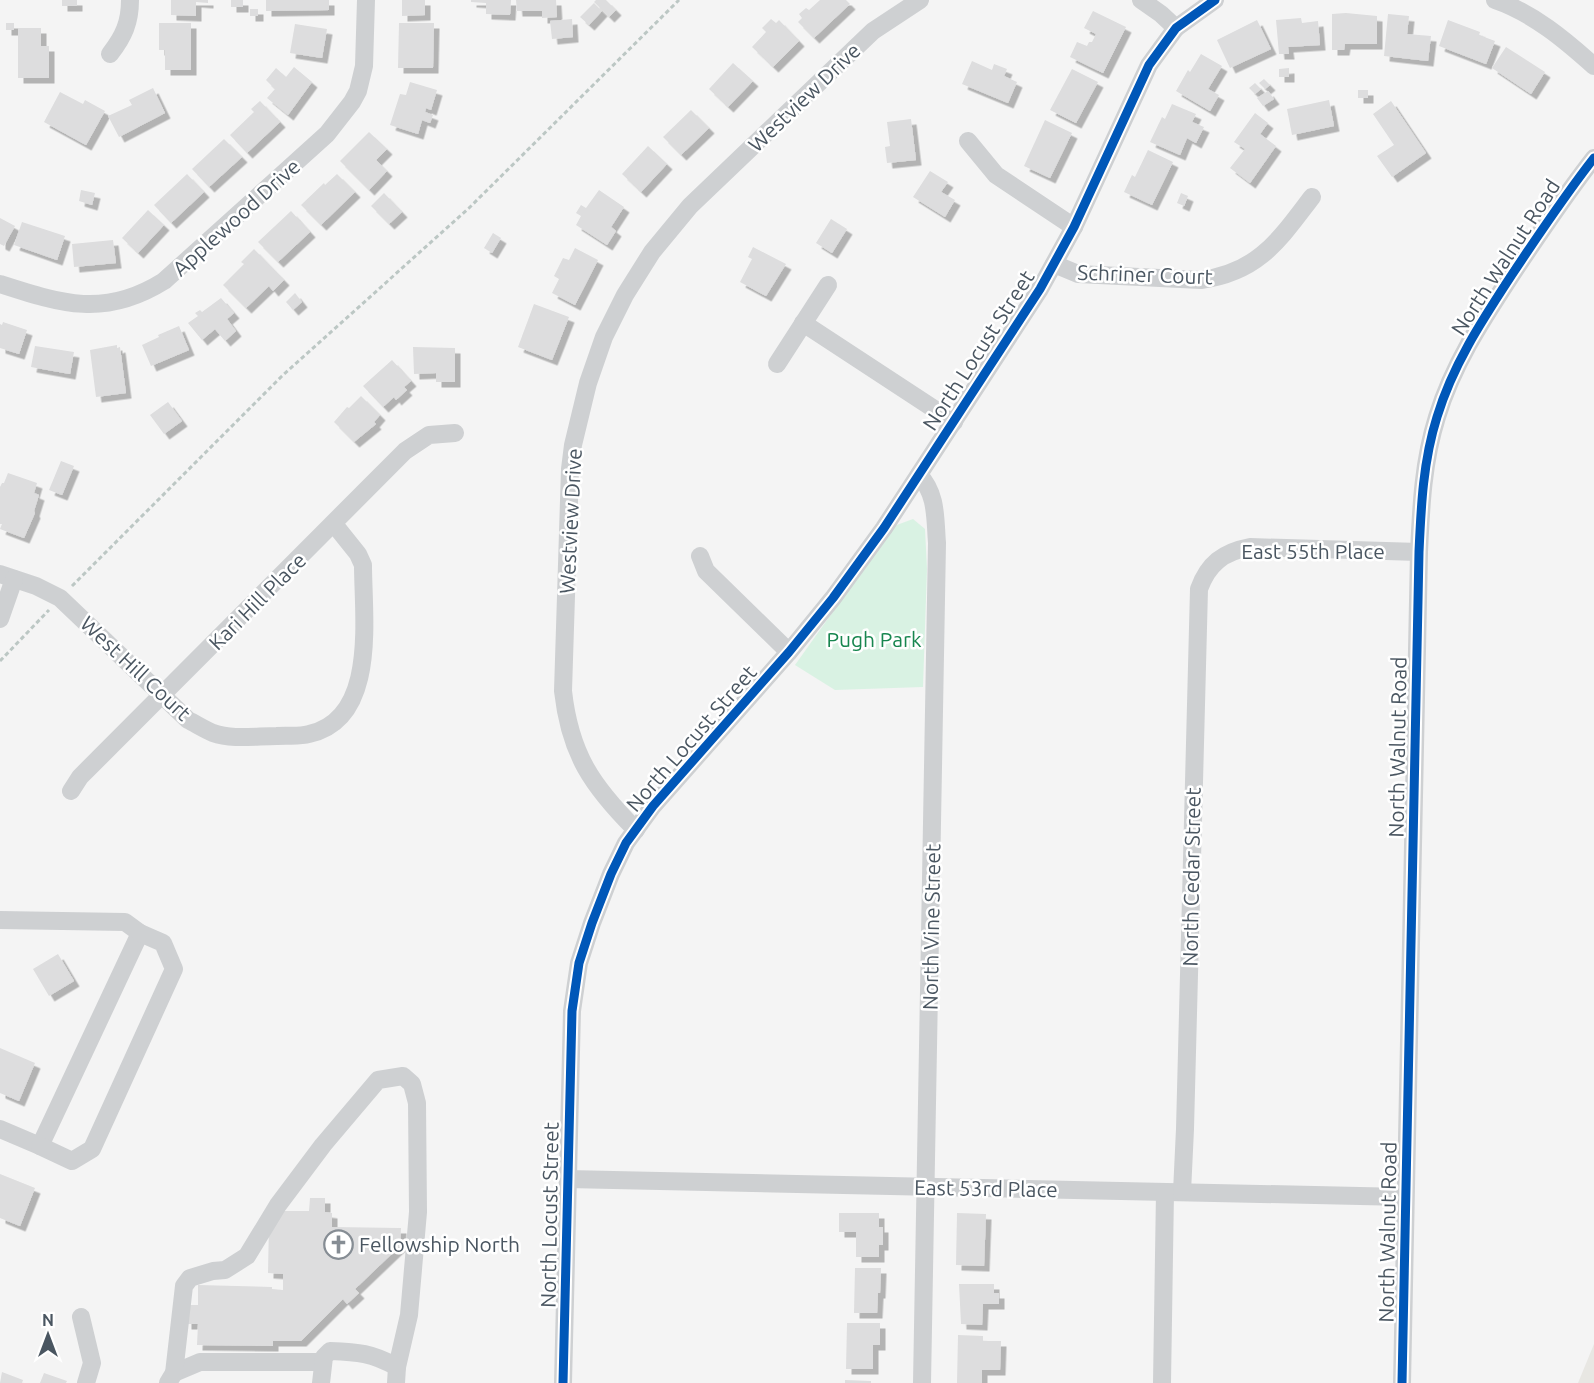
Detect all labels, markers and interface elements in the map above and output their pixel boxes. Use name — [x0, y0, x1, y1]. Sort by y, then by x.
street label: Westview Drive — [743, 38, 865, 156]
street label: Applewood Drive — [167, 154, 305, 280]
street label: North Walnut Road — [1446, 175, 1564, 339]
street label: Schriner Court — [1077, 260, 1213, 288]
street label: North Locust Street — [917, 266, 1039, 434]
street label: Westview Drive — [554, 448, 586, 594]
street label: East 55th Place — [1241, 539, 1385, 563]
street label: Kari Hill Place — [204, 548, 310, 654]
street label: West Hill Court — [76, 611, 196, 725]
park label: Pugh Park — [826, 627, 922, 651]
street label: North Walnut Road — [1383, 656, 1411, 838]
street label: North Locust Street — [621, 660, 761, 816]
street label: North Cedar Street — [1177, 787, 1205, 967]
street label: North Vine Street — [918, 844, 944, 1010]
street label: North Locust Street — [535, 1122, 563, 1308]
street label: North Walnut Road — [1373, 1141, 1401, 1323]
street label: East 53rd Place — [914, 1175, 1058, 1201]
church icon: Fellowship North — [322, 1228, 354, 1260]
place label: Fellowship North — [359, 1232, 520, 1256]
north arrow — [18, 1305, 78, 1365]
text: N — [42, 1311, 54, 1329]

